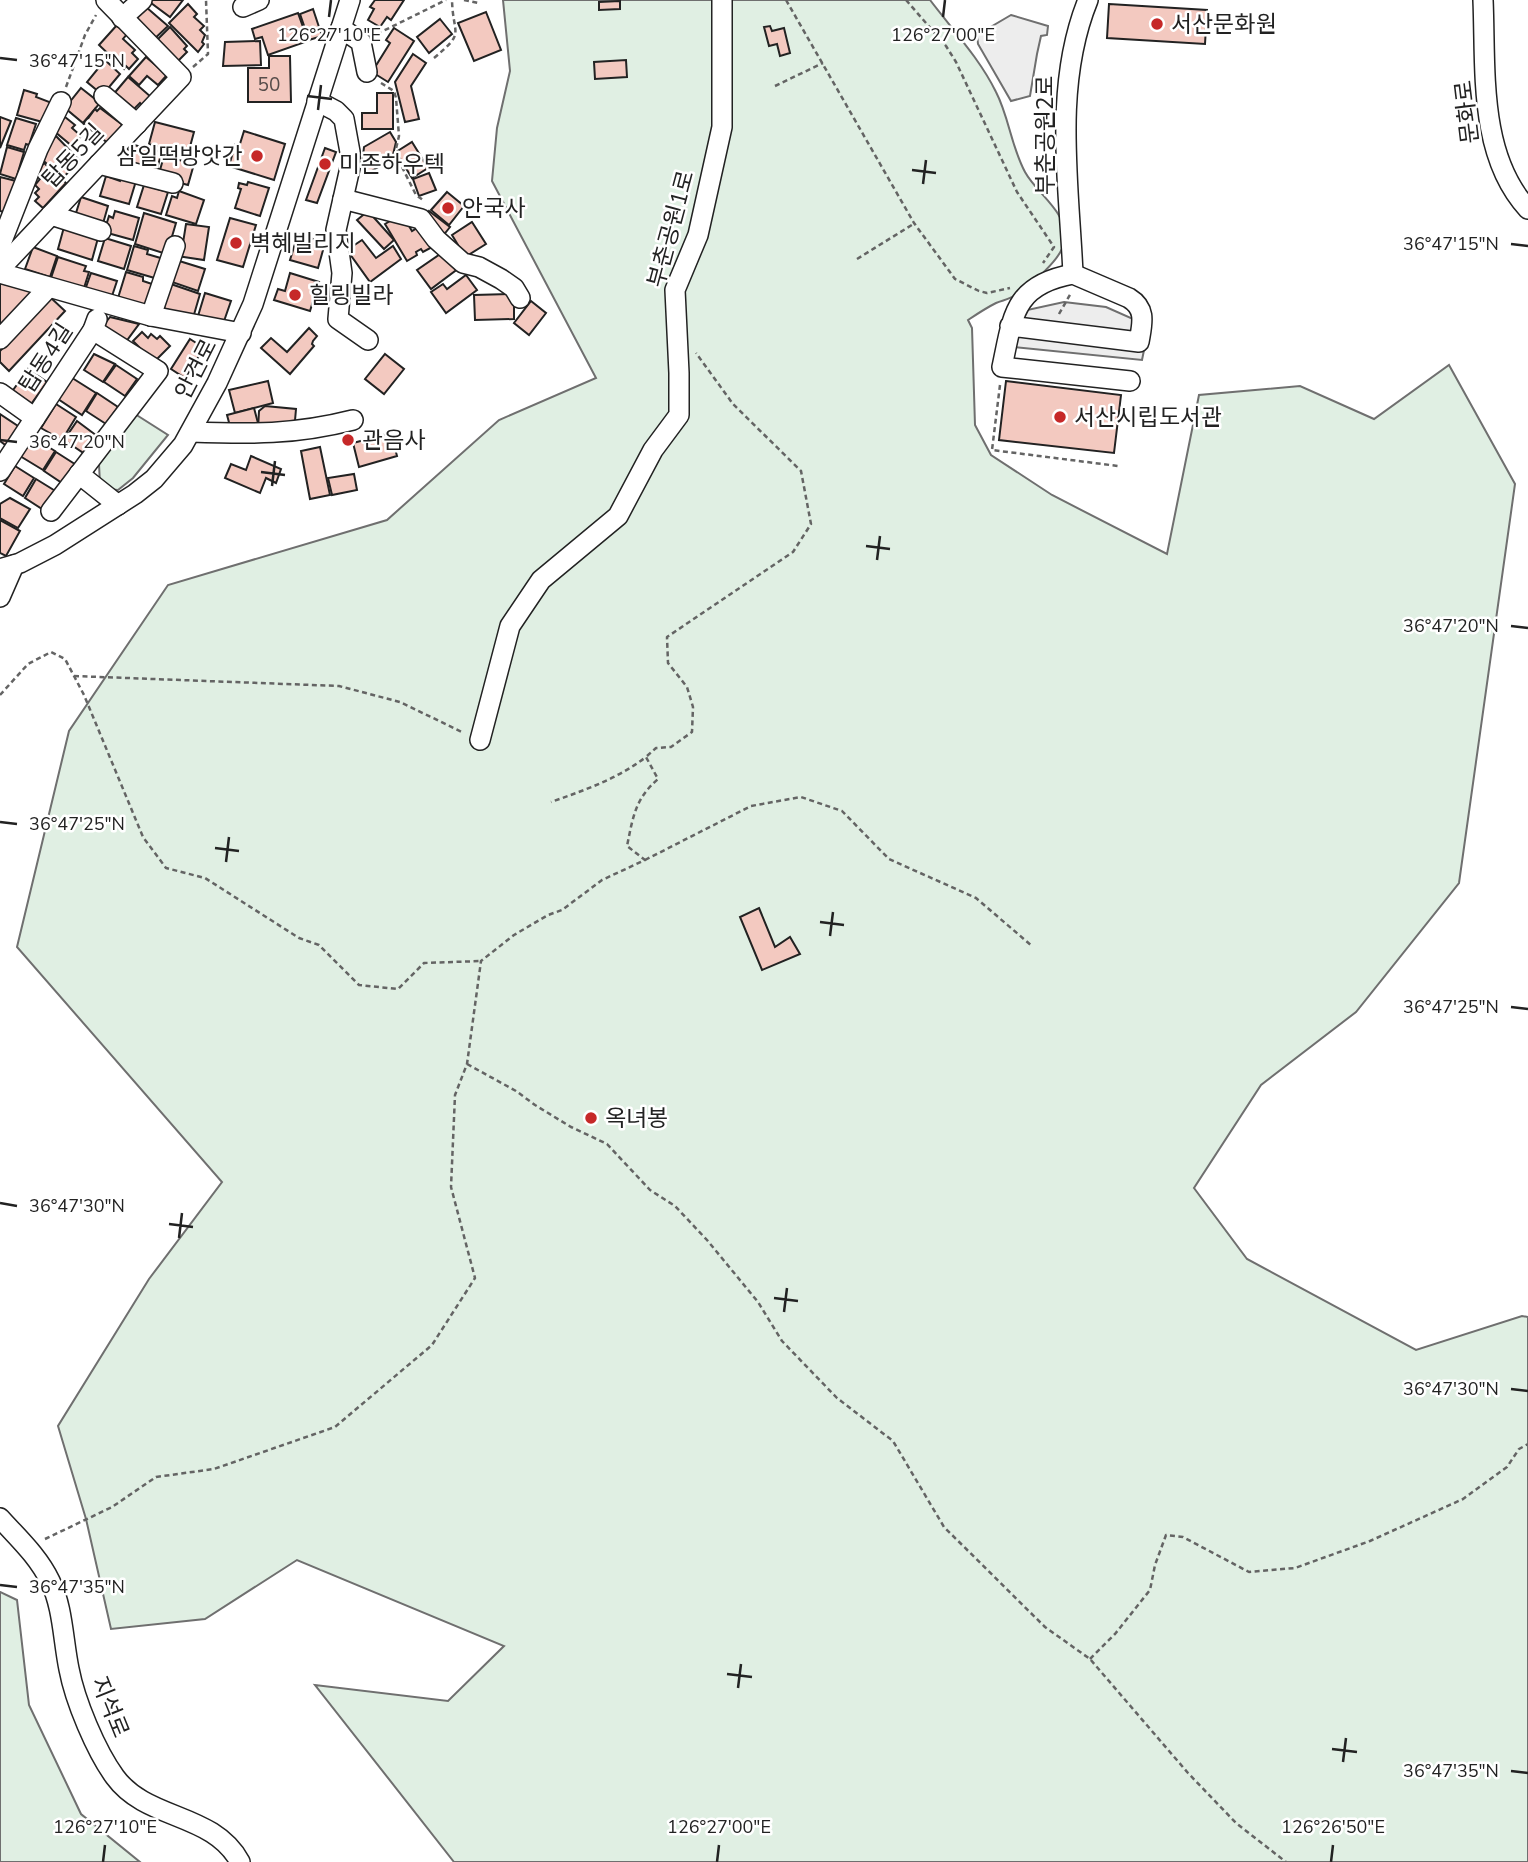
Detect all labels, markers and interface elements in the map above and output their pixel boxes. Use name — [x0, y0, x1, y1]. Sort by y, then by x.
place label: 서산문화원 — [1171, 9, 1277, 40]
marker: 서산문화원 — [1149, 16, 1165, 32]
text: 126°27'10"E — [277, 23, 381, 47]
text: 126°27'00"E — [891, 23, 995, 47]
text: 36°47'15"N — [29, 49, 125, 73]
house number: 50 — [258, 72, 280, 98]
street label: 부춘공원2로 — [1030, 75, 1061, 195]
street label: 문화로 — [1448, 79, 1486, 145]
street label: 탑동5길 — [35, 117, 111, 195]
place label: 삼일떡방앗간 — [116, 141, 243, 172]
marker: 삼일떡방앗간 — [249, 148, 265, 164]
place label: 미존하우텍 — [339, 149, 445, 180]
marker: 미존하우텍 — [317, 156, 333, 172]
street label: 부춘공원1로 — [641, 167, 701, 291]
place label: 안국사 — [462, 193, 525, 224]
marker: 안국사 — [440, 200, 456, 216]
place label: 벽혜빌리지 — [250, 228, 356, 259]
text: 36°47'15"N — [1403, 232, 1499, 256]
marker: 벽혜빌리지 — [228, 235, 244, 251]
place label: 힐링빌라 — [309, 280, 394, 311]
marker: 힐링빌라 — [287, 287, 303, 303]
street label: 탑동4길 — [12, 317, 80, 399]
street label: 안견로 — [168, 334, 224, 404]
place label: 서산시립도서관 — [1074, 402, 1222, 433]
marker: 서산시립도서관 — [1052, 409, 1068, 425]
place label: 관음사 — [362, 425, 425, 456]
text: 36°47'20"N — [29, 430, 125, 454]
marker: 관음사 — [340, 432, 356, 448]
text: 36°47'20"N — [1403, 614, 1499, 638]
text: 36°47'25"N — [29, 812, 125, 836]
text: 36°47'25"N — [1403, 995, 1499, 1019]
place label: 옥녀봉 — [605, 1103, 668, 1134]
marker: 옥녀봉 — [583, 1110, 599, 1126]
text: 36°47'30"N — [29, 1194, 125, 1218]
text: 36°47'30"N — [1403, 1377, 1499, 1401]
text: 36°47'35"N — [29, 1575, 125, 1599]
street label: 지석로 — [84, 1672, 136, 1742]
text: 36°47'35"N — [1403, 1759, 1499, 1783]
text: 126°27'10"E — [53, 1815, 157, 1839]
text: 126°27'00"E — [667, 1815, 771, 1839]
text: 126°26'50"E — [1281, 1815, 1385, 1839]

